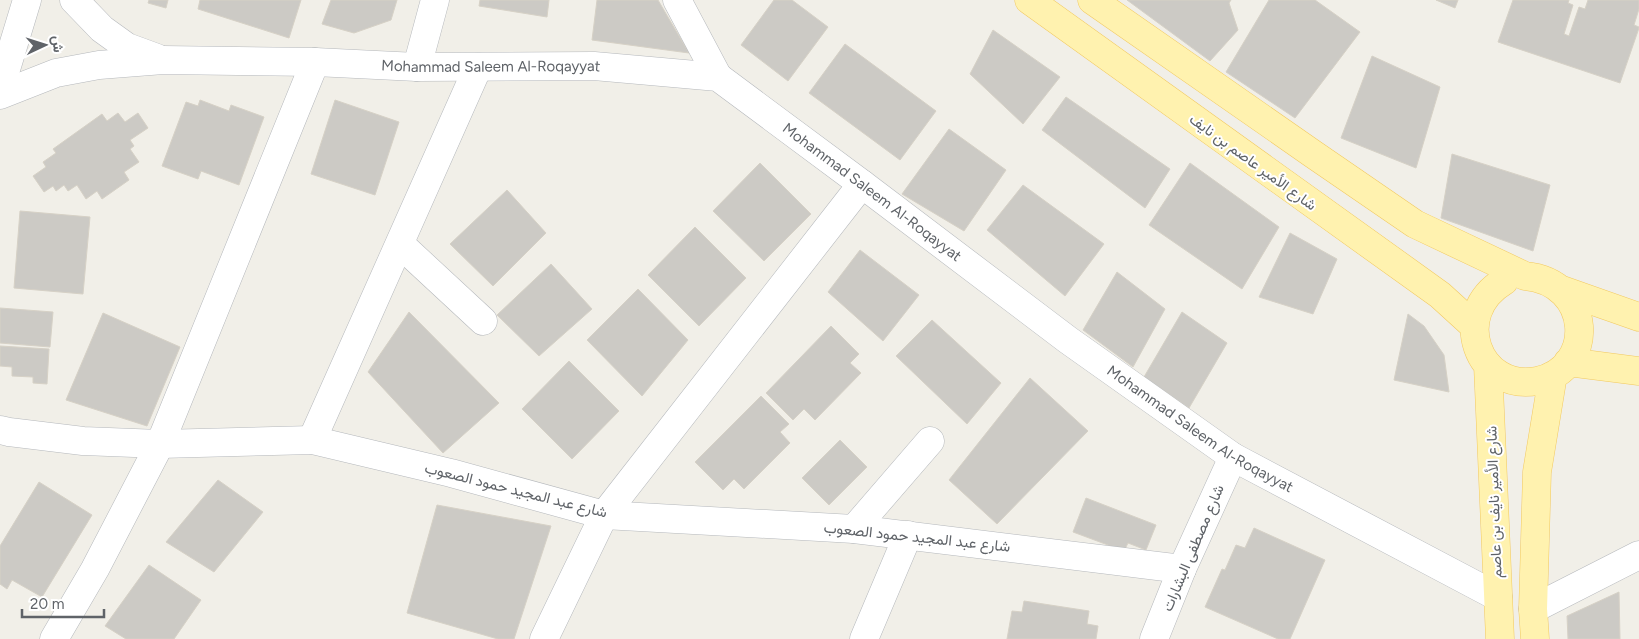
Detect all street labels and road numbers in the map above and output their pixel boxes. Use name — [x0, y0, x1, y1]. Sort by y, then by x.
street label: Mohammad Saleem Al-Roqayyat — [381, 56, 601, 76]
street label: شارع الأمير عاصم بن نايف — [1185, 110, 1320, 216]
street label: Mohammad Saleem Al-Roqayyat — [779, 119, 965, 265]
street label: Mohammad Saleem Al-Roqayyat — [1103, 362, 1297, 496]
street label: شارع الأمير نايف بن عاصم — [1482, 425, 1508, 579]
street label: شارع عبد المجيد حمود الصعوب — [422, 459, 609, 523]
street label: شارع مصطفى البشارات — [1158, 482, 1230, 615]
street label: شارع عبد المجيد حمود الصعوب — [823, 518, 1011, 558]

